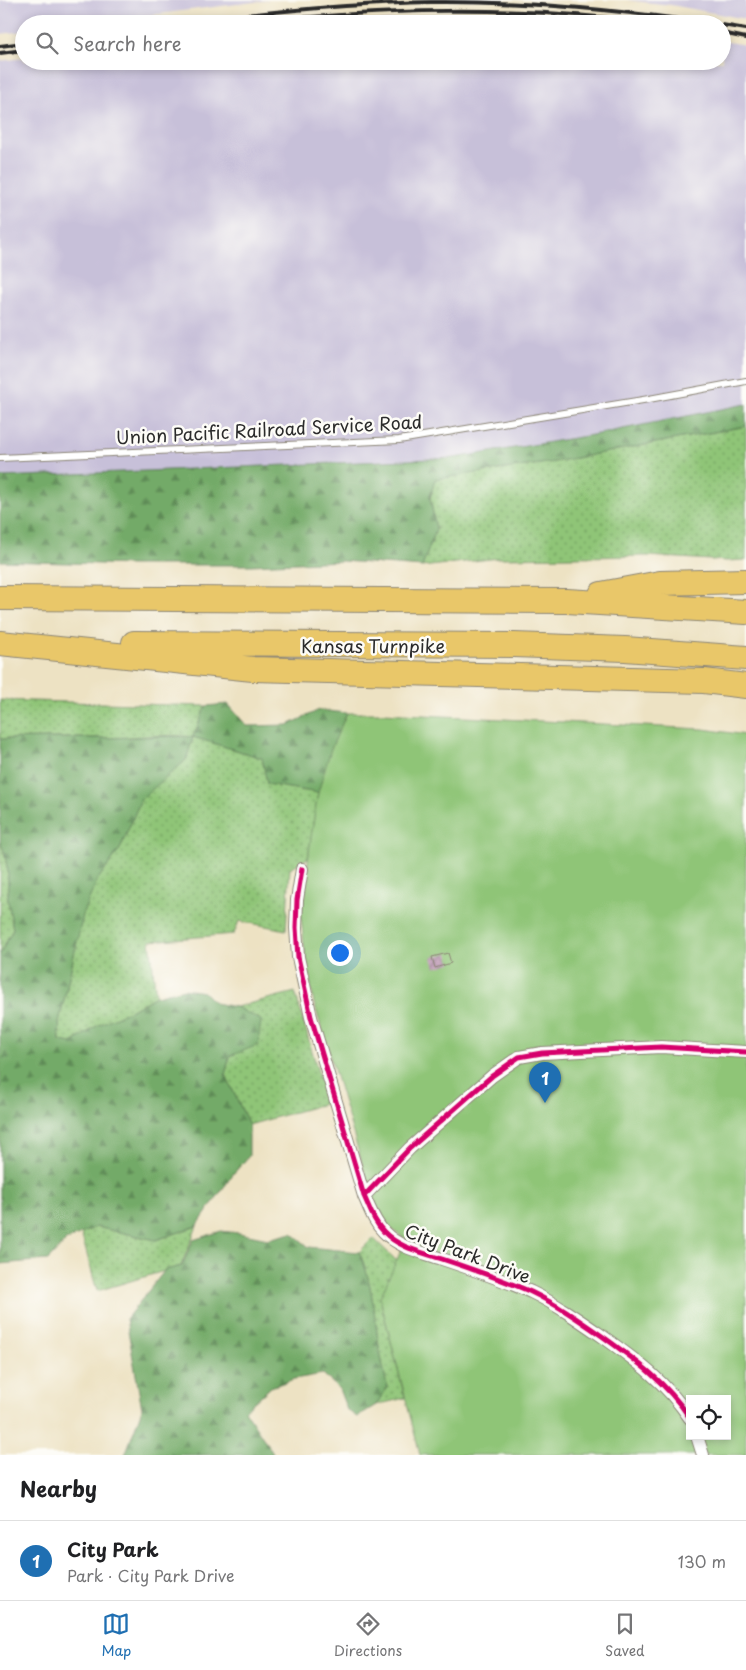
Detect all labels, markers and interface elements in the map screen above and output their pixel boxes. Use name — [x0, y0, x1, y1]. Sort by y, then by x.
search box — [15, 15, 731, 70]
icon: search — [33, 29, 61, 57]
text: Search here — [73, 29, 182, 57]
street label: Union Pacific Railroad Service Road — [115, 407, 423, 451]
street label: Kansas Turnpike — [301, 632, 445, 659]
your location — [327, 940, 353, 966]
pin: 1 — [529, 1062, 561, 1103]
street label: City Park Drive — [401, 1217, 535, 1290]
map controls — [686, 1395, 731, 1440]
button: locate — [686, 1395, 731, 1440]
text: Nearby — [20, 1472, 97, 1504]
text: City Park — [67, 1535, 159, 1563]
text: 1 — [32, 1549, 40, 1573]
text: 130 m — [678, 1549, 726, 1573]
text: Park · City Park Drive — [67, 1563, 234, 1587]
tab: Map — [101, 1610, 131, 1661]
tab: Directions — [334, 1610, 402, 1661]
tab: Saved — [605, 1610, 645, 1661]

